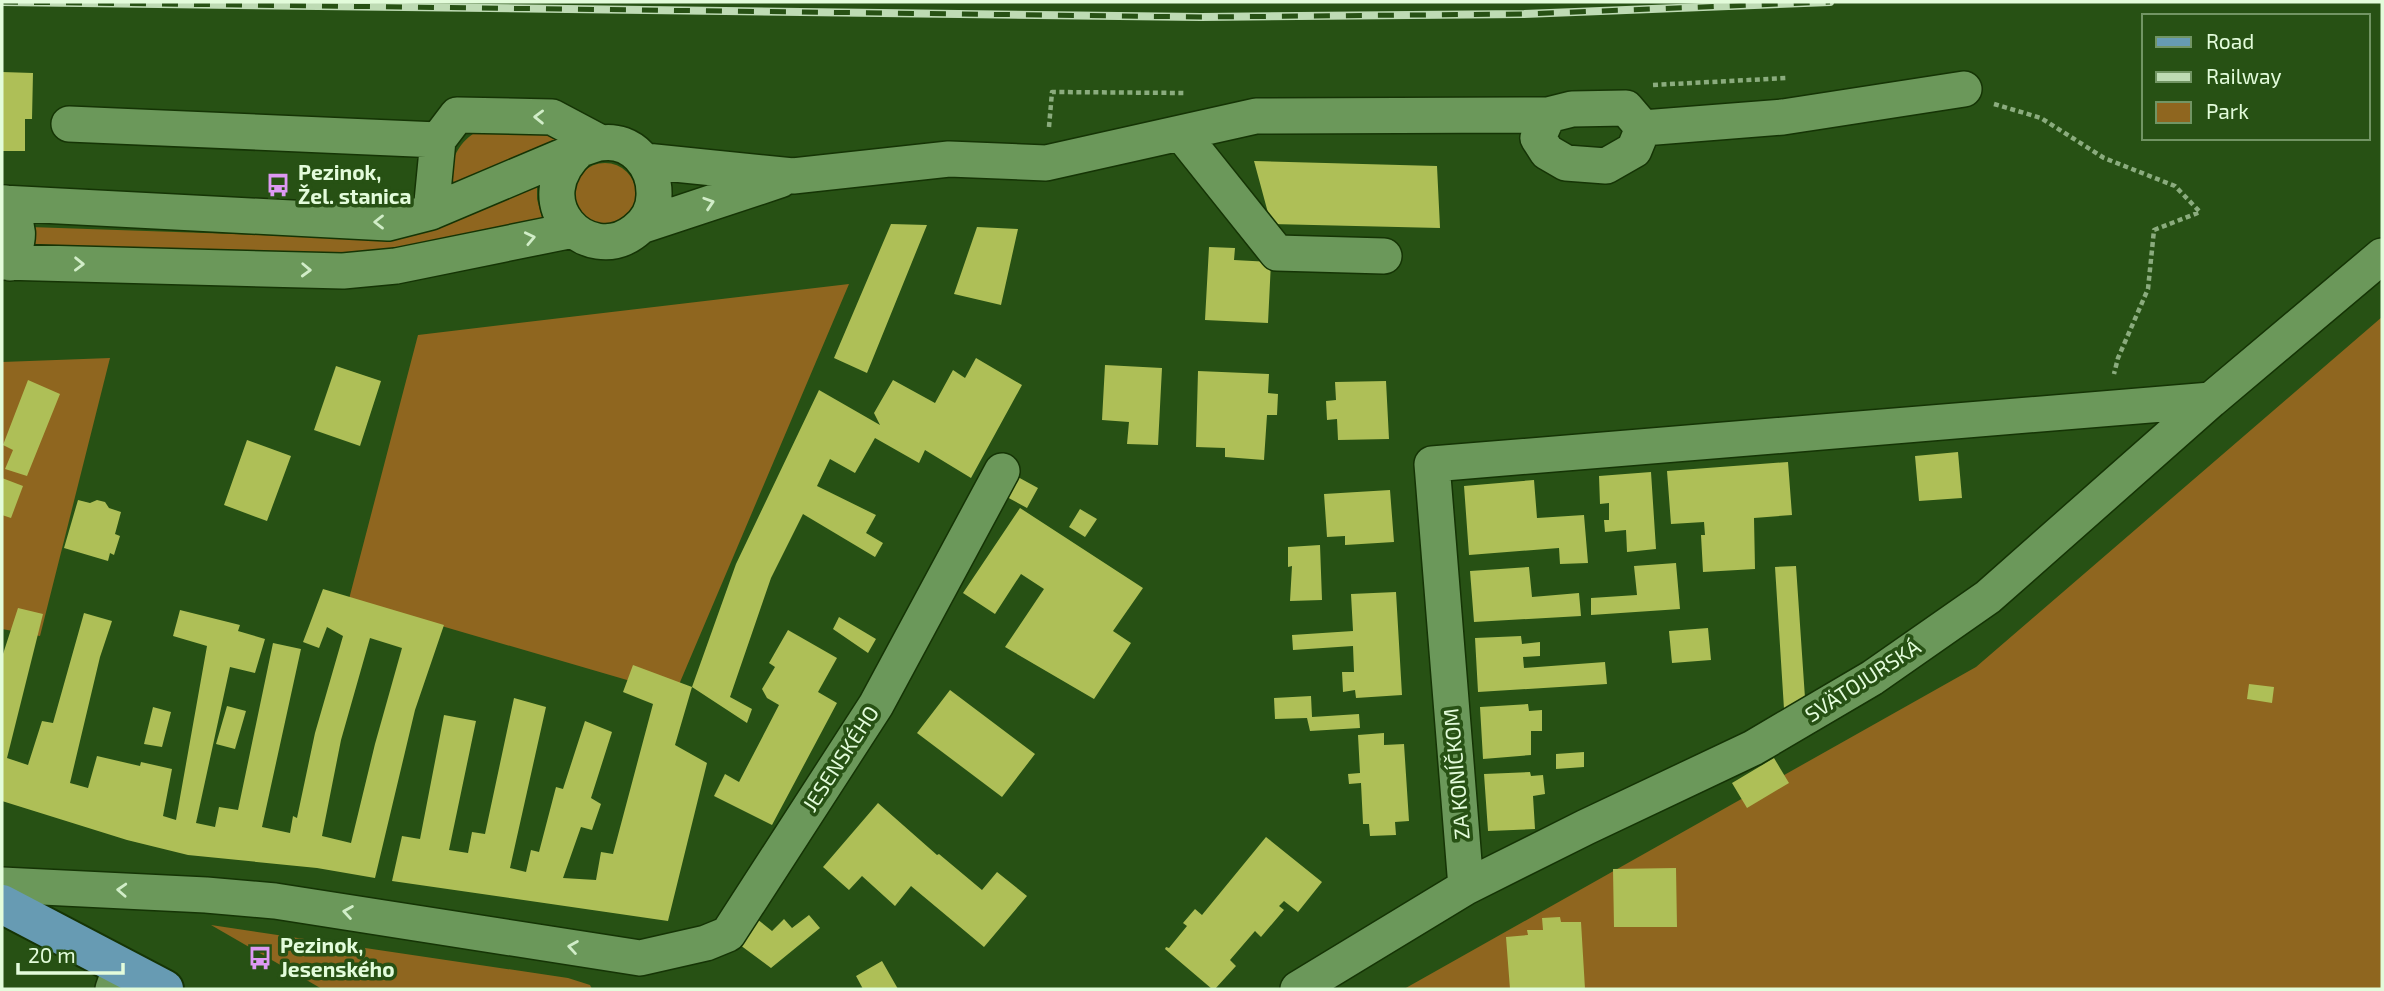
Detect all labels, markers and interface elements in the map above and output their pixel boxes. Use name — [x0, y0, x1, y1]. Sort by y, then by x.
legend — [2142, 14, 2370, 140]
text: Road — [2206, 28, 2254, 53]
text: Railway — [2206, 63, 2282, 88]
text: Park — [2206, 98, 2249, 123]
one-way arrow — [533, 109, 544, 124]
place label: Pezinok, Žel. stanica — [298, 159, 412, 208]
bus stop icon: Pezinok, Žel. stanica — [264, 171, 292, 199]
one-way arrow — [702, 197, 714, 212]
one-way arrow — [373, 214, 384, 230]
one-way arrow — [524, 232, 536, 247]
one-way arrow — [73, 257, 84, 272]
one-way arrow — [301, 263, 312, 278]
street label: SVÄTOJURSKÁ — [1800, 633, 1925, 726]
street label: JESENSKÉHO — [796, 701, 883, 816]
street label: ZA KONÍČKOM — [1437, 707, 1474, 841]
one-way arrow — [116, 883, 127, 898]
one-way arrow — [342, 905, 354, 920]
scale bar — [18, 932, 122, 976]
place label: Pezinok, Jesenského — [280, 932, 395, 981]
one-way arrow — [567, 940, 579, 955]
text: 20 m — [28, 942, 76, 967]
bus stop icon: Pezinok, Jesenského — [246, 944, 274, 972]

